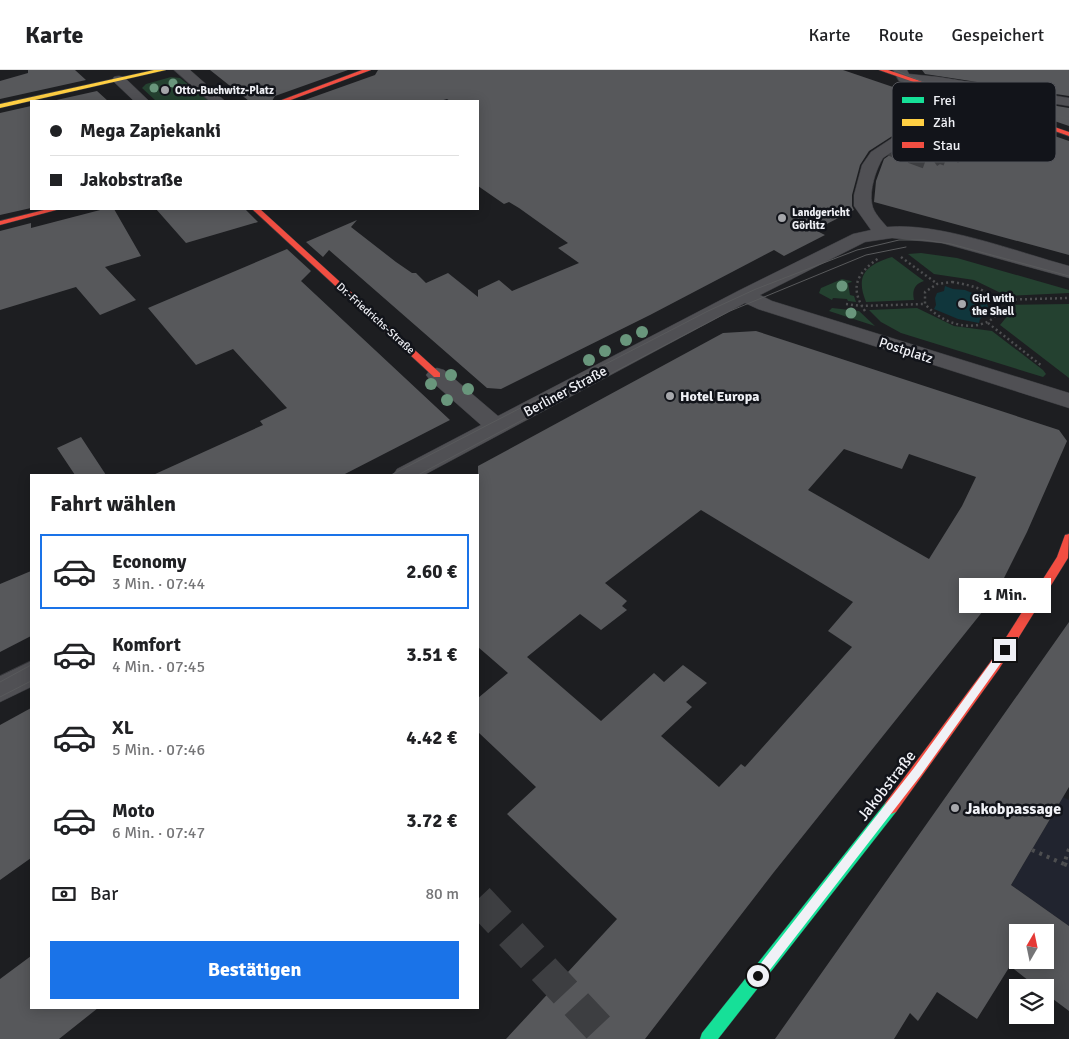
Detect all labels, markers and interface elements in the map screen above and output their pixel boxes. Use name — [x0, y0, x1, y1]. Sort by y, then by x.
text: Karte — [25, 20, 83, 50]
text: Karte — [809, 24, 851, 46]
text: Route — [879, 24, 924, 46]
text: Gespeichert — [952, 24, 1044, 46]
legend — [892, 82, 1056, 162]
marker: Otto-Buchwitz-Platz — [159, 84, 171, 96]
place label: Otto-Buchwitz-Platz — [175, 84, 274, 97]
text: Frei — [933, 92, 956, 109]
text: Zäh — [933, 114, 955, 131]
text: Mega Zapiekanki — [80, 119, 221, 143]
text: Stau — [933, 137, 960, 154]
text: Jakobstraße — [80, 168, 183, 192]
place label: Landgericht Görlitz — [792, 206, 850, 232]
marker: Landgericht Görlitz — [776, 212, 788, 224]
street label: Dr.-Friedrichs-Straße — [334, 280, 417, 357]
place label: Girl with the Shell — [971, 292, 1015, 318]
marker: Girl with the Shell — [956, 298, 968, 310]
street label: Postplatz — [877, 334, 935, 367]
street label: Berliner Straße — [521, 362, 610, 421]
place label: Hotel Europa — [680, 388, 759, 405]
marker: Hotel Europa — [664, 390, 676, 402]
text: Fahrt wählen — [50, 490, 176, 517]
icon: car — [52, 549, 97, 594]
text: Economy — [112, 550, 186, 574]
text: 2.60 € — [406, 560, 457, 584]
text: 3 Min. · 07:44 — [112, 574, 205, 594]
callout: 1 Min. — [959, 578, 1051, 612]
text: 1 Min. — [983, 585, 1027, 605]
icon: car — [52, 632, 97, 677]
text: Komfort — [112, 633, 181, 657]
route end — [994, 639, 1016, 661]
text: 3.51 € — [406, 643, 457, 667]
text: 4 Min. · 07:45 — [112, 657, 205, 677]
icon: car — [52, 715, 97, 760]
text: XL — [112, 716, 134, 740]
text: 4.42 € — [406, 726, 457, 750]
text: 5 Min. · 07:46 — [112, 740, 205, 760]
street label: Jakobstraße — [853, 746, 920, 825]
icon: car — [52, 798, 97, 843]
text: Moto — [112, 799, 155, 823]
place label: Jakobpassage — [965, 799, 1061, 819]
marker: Jakobpassage — [949, 802, 961, 814]
text: 3.72 € — [406, 809, 457, 833]
text: 6 Min. · 07:47 — [112, 823, 205, 843]
icon: cash — [50, 880, 78, 908]
text: Bar — [90, 882, 118, 906]
text: 80 m — [425, 884, 459, 904]
north arrow — [1009, 924, 1054, 969]
map controls — [1009, 924, 1054, 1024]
button: Bestätigen — [50, 941, 459, 999]
route start — [747, 965, 769, 987]
button: layers — [1009, 979, 1054, 1024]

